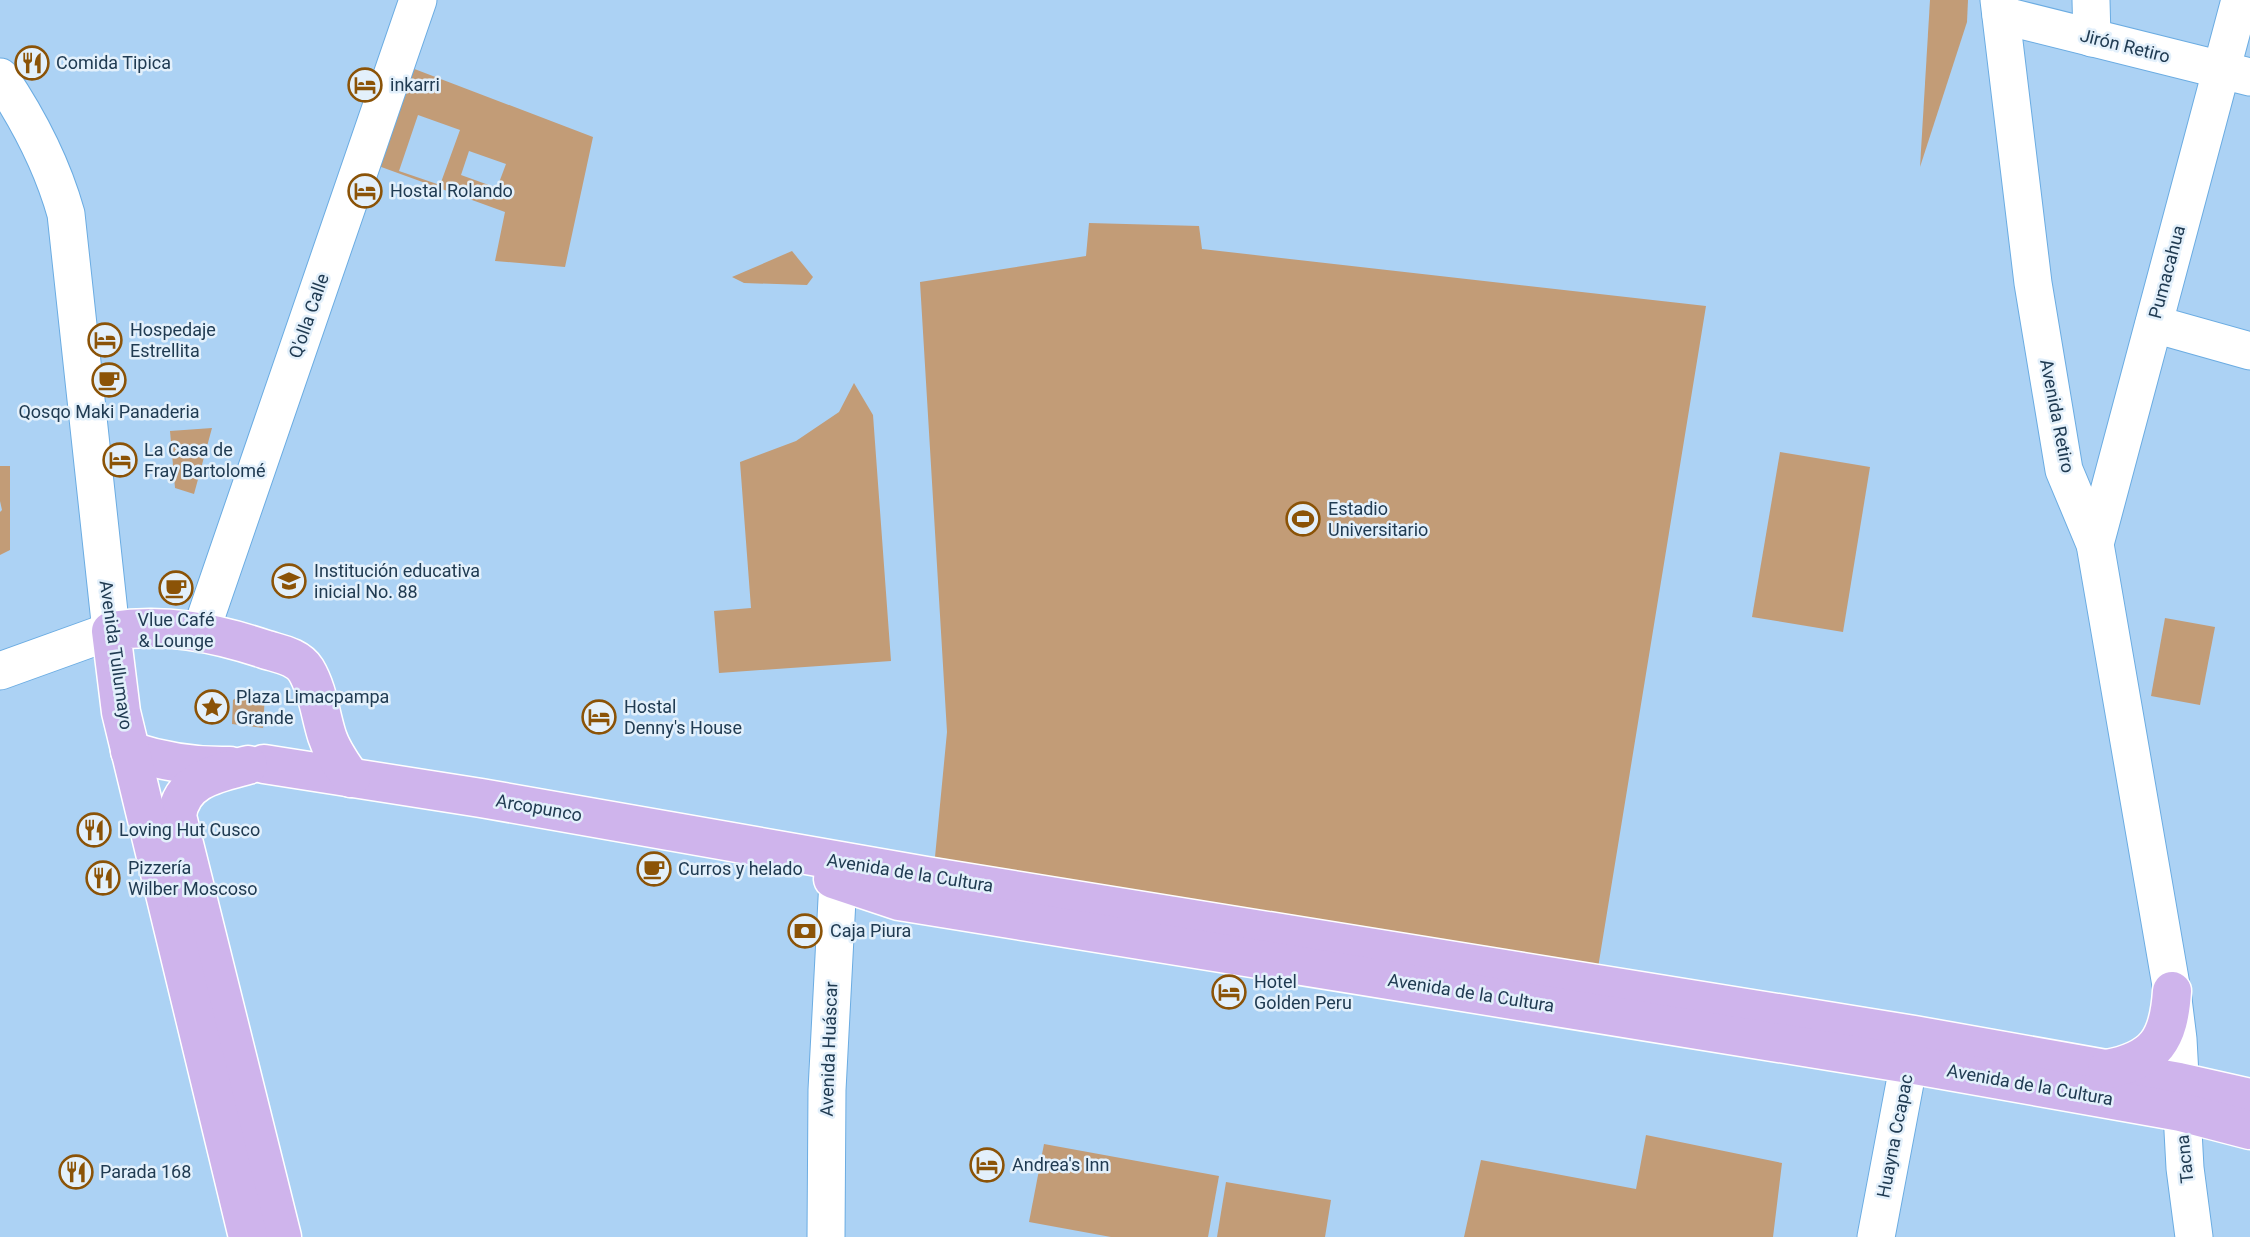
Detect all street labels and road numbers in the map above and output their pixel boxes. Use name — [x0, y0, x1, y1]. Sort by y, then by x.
street label: Jirón Retiro — [2078, 24, 2172, 67]
street label: Pumacahua — [2144, 223, 2189, 321]
street label: Q'olla Calle — [284, 271, 333, 361]
street label: Avenida Retiro — [2036, 357, 2079, 474]
street label: Avenida Tullumayo — [96, 579, 137, 731]
street label: Arcopunco — [494, 790, 584, 825]
street label: Avenida de la Cultura — [825, 849, 995, 896]
street label: Avenida de la Cultura — [1386, 969, 1556, 1016]
street label: Avenida Huáscar — [816, 981, 841, 1117]
street label: Avenida de la Cultura — [1945, 1060, 2115, 1109]
street label: Huayna Ccapac — [1872, 1072, 1917, 1199]
street label: Tacna — [2172, 1134, 2197, 1184]

